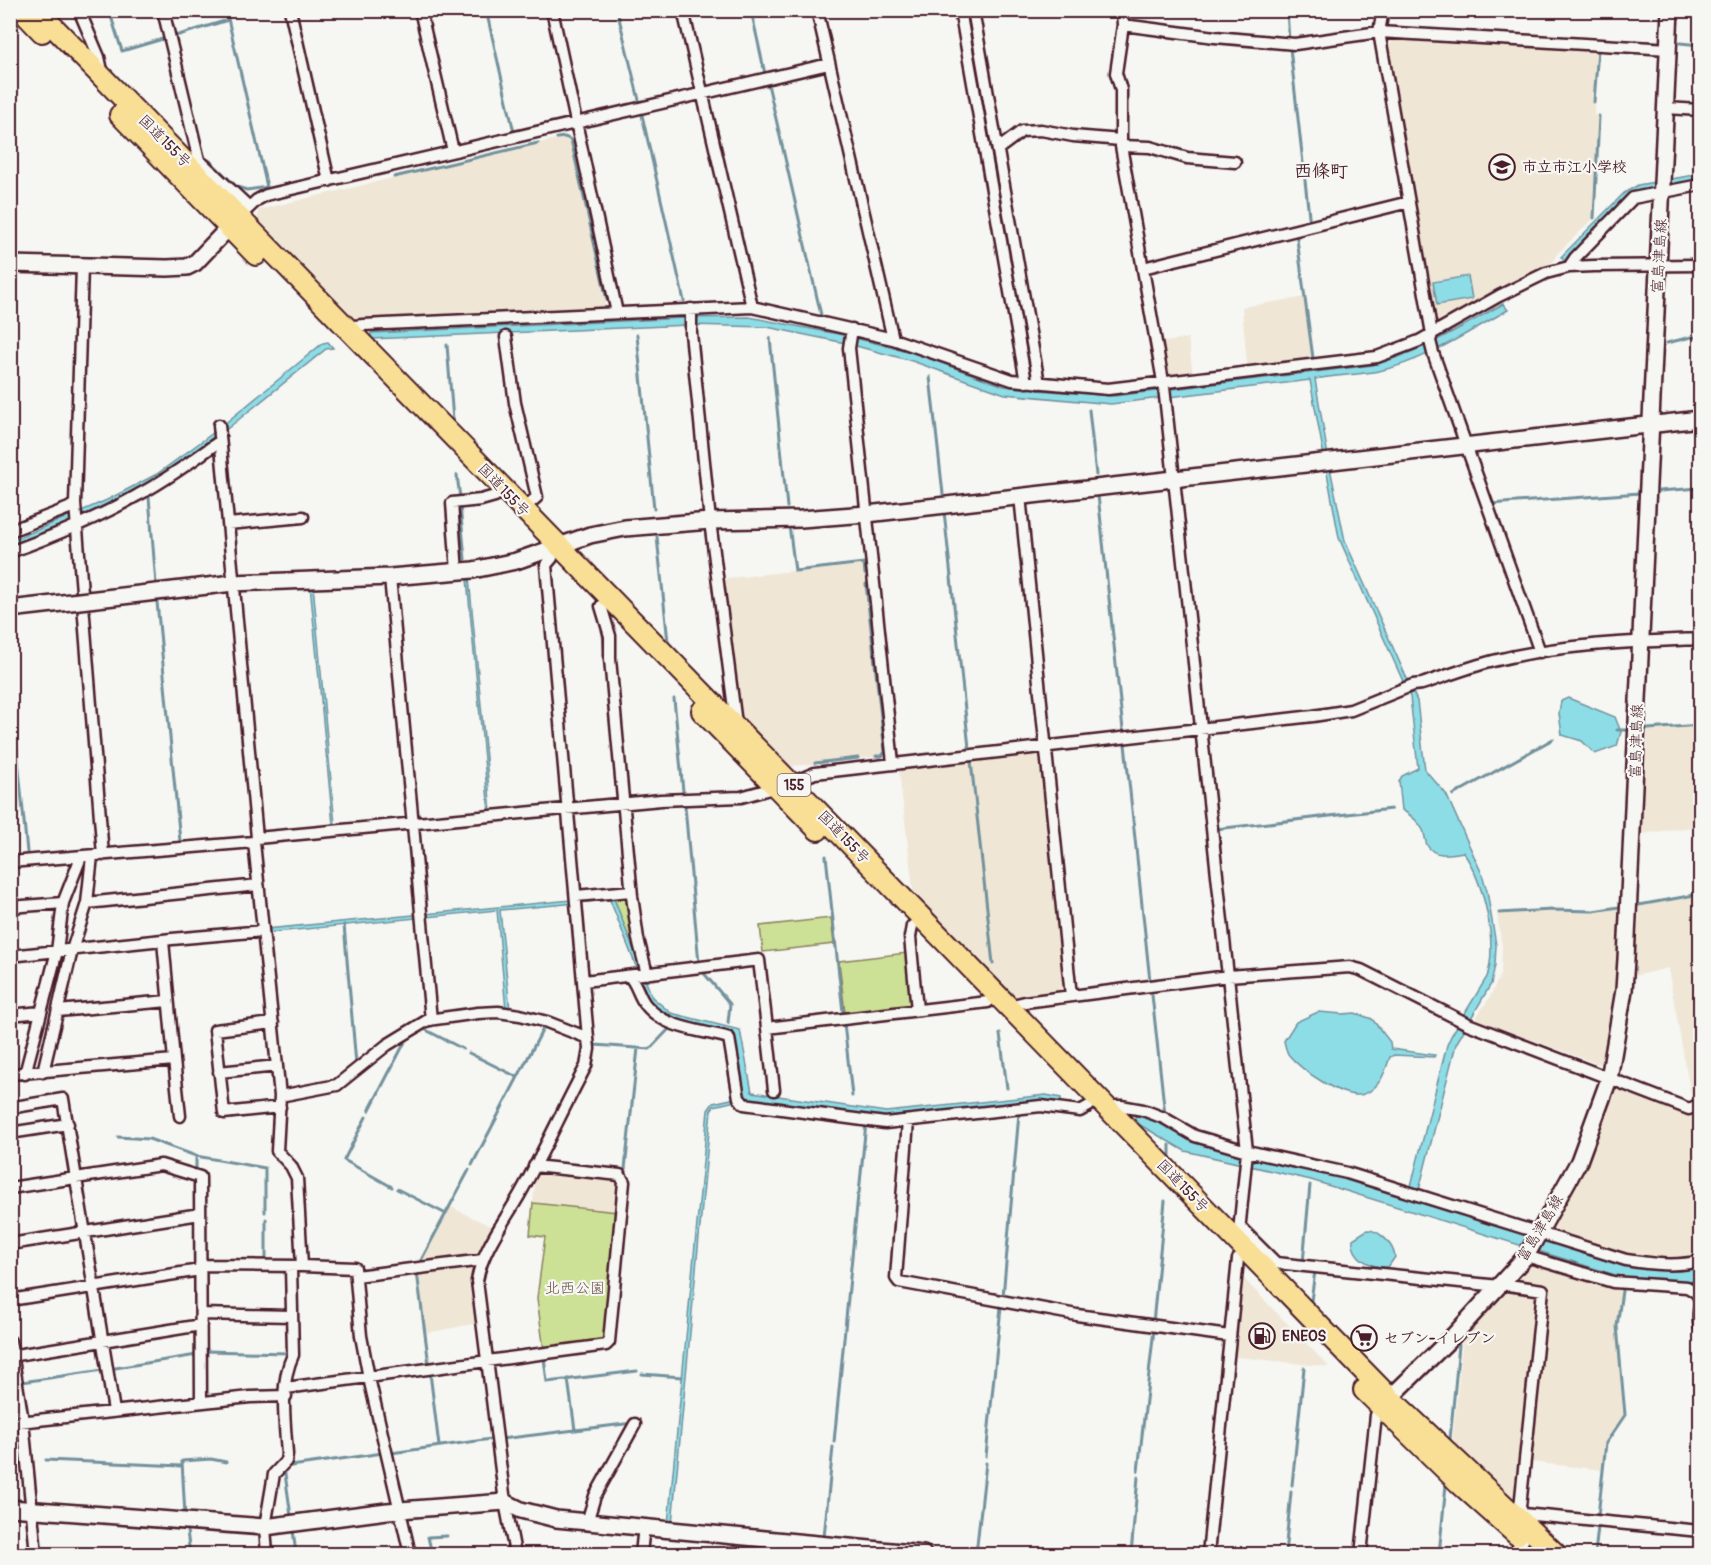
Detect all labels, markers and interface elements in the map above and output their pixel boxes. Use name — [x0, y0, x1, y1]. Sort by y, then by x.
street label: 国道155号 — [134, 111, 195, 172]
school or university icon: 市立市江小学校 — [1487, 152, 1517, 182]
place label: 市立市江小学校 — [1522, 158, 1627, 177]
district label: 西條町 — [1294, 160, 1348, 183]
street label: 富島津島線 — [1648, 218, 1671, 294]
street label: 国道155号 — [473, 460, 534, 521]
street label: 富島津島線 — [1626, 703, 1647, 779]
road number: 155 — [778, 774, 810, 796]
street label: 国道155号 — [813, 807, 874, 868]
street label: 国道155号 — [1152, 1156, 1213, 1217]
street label: 富島津島線 — [1513, 1191, 1568, 1265]
park label: 北西公園 — [545, 1279, 605, 1298]
fuel station icon: ENEOS — [1247, 1321, 1277, 1351]
supermarket icon: セブン-イレブン — [1349, 1323, 1379, 1353]
place label: ENEOS — [1282, 1327, 1327, 1346]
place label: セブン-イレブン — [1384, 1329, 1495, 1348]

